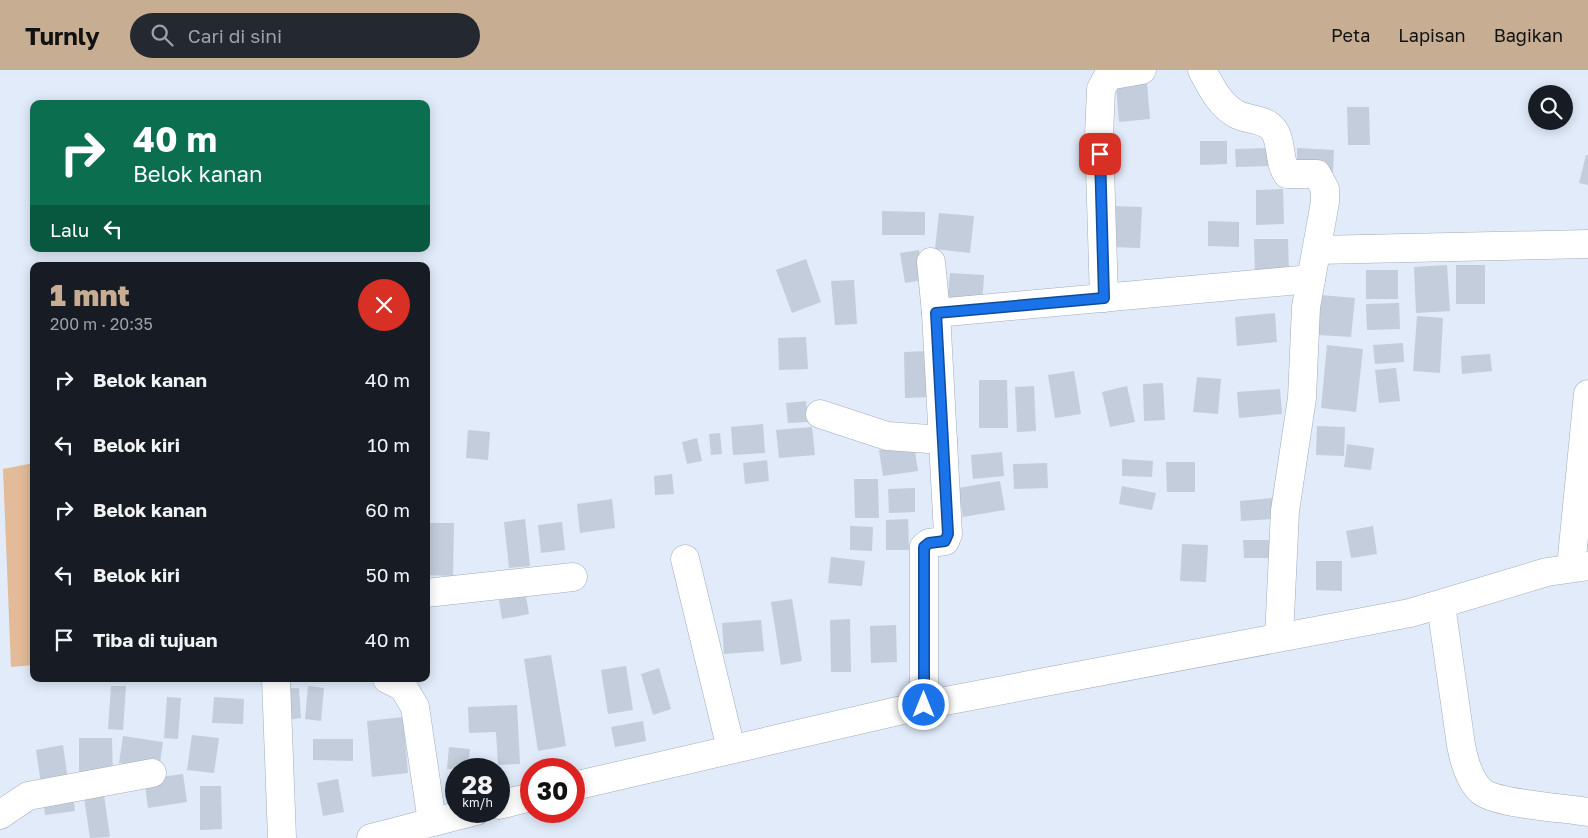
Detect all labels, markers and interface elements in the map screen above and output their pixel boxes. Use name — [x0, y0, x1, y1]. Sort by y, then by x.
search box — [130, 13, 480, 58]
text: Turnly — [25, 21, 100, 50]
icon: search — [148, 21, 176, 49]
text: Cari di sini — [188, 24, 282, 47]
text: Peta — [1331, 24, 1370, 46]
text: Lapisan — [1398, 24, 1466, 46]
text: Bagikan — [1494, 24, 1563, 46]
map controls — [1528, 85, 1573, 130]
button: search — [1528, 85, 1573, 130]
text: 40 m — [133, 118, 217, 160]
icon: right — [50, 120, 115, 185]
pin — [1079, 133, 1121, 175]
icon: arrive — [1086, 140, 1114, 168]
text: Belok kanan — [133, 160, 263, 187]
icon: left — [99, 215, 127, 243]
text: Lalu — [50, 218, 89, 241]
text: 1 mnt — [50, 277, 130, 313]
button: close — [358, 279, 410, 331]
text: 200 m · 20:35 — [50, 314, 153, 334]
icon: right — [50, 366, 78, 394]
text: Belok kanan — [93, 368, 207, 391]
text: 40 m — [365, 368, 410, 391]
icon: left — [50, 431, 78, 459]
text: Belok kiri — [93, 433, 180, 456]
text: 10 m — [367, 433, 410, 456]
icon: right — [50, 496, 78, 524]
text: Belok kanan — [93, 498, 207, 521]
text: 60 m — [365, 498, 410, 521]
icon: left — [50, 561, 78, 589]
text: Belok kiri — [93, 563, 180, 586]
text: 50 m — [366, 563, 410, 586]
icon: arrive — [50, 626, 78, 654]
text: Tiba di tujuan — [93, 628, 218, 651]
text: 40 m — [365, 628, 410, 651]
position arrow — [897, 678, 949, 730]
speed limit sign: 30 — [520, 758, 585, 823]
text: 28 — [462, 769, 493, 800]
text: km/h — [462, 795, 493, 810]

